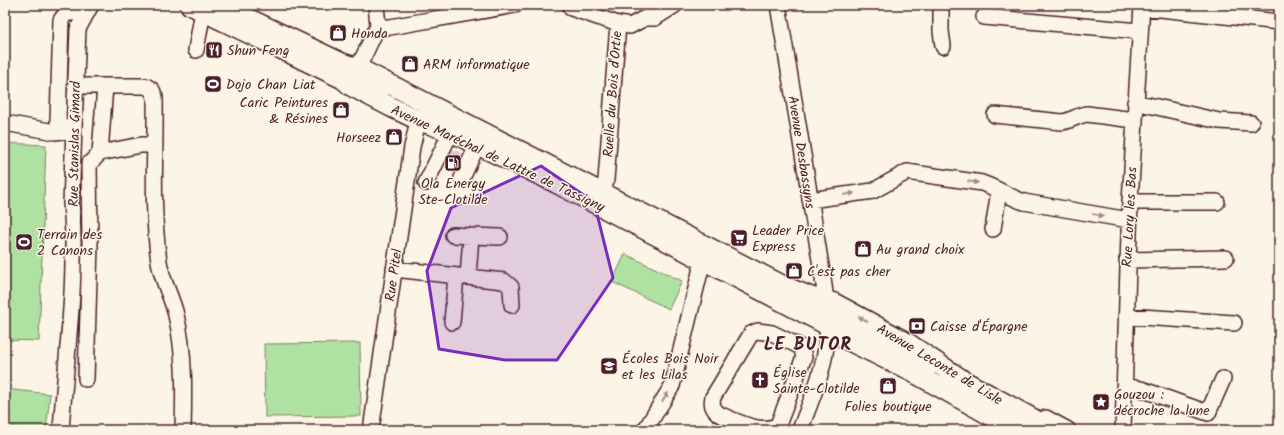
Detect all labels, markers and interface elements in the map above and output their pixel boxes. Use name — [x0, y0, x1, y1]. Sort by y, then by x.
shop icon: Honda — [328, 23, 348, 43]
place label: Honda — [351, 23, 388, 45]
street label: Ruelle du Bois d'Ortie — [598, 29, 628, 158]
restaurant icon: Shun Feng — [204, 40, 224, 60]
place label: Shun Feng — [227, 40, 289, 62]
shop icon: ARM informatique — [400, 54, 420, 74]
place label: ARM informatique — [423, 54, 530, 76]
sports icon: Dojo Chan Liat — [203, 74, 223, 94]
place label: Dojo Chan Liat — [226, 74, 316, 96]
street label: Rue Stanislas Gimard — [63, 80, 87, 207]
place label: Caric Peintures & Résines — [239, 92, 328, 130]
street label: Avenue Desbassyns — [781, 94, 821, 210]
shop icon: Caric Peintures & Résines — [331, 100, 351, 120]
street label: Avenue Maréchal de Lattre de Tassigny — [387, 100, 609, 218]
place label: Horseez — [336, 127, 381, 149]
shop icon: Horseez — [384, 127, 404, 147]
fuel station icon: Ola Energy Ste-Clotilde — [443, 153, 463, 173]
street label: Rue Lory les Bas — [1116, 166, 1144, 268]
place label: Ola Energy Ste-Clotilde — [418, 173, 488, 211]
one-way arrow — [967, 179, 980, 185]
one-way arrow — [843, 191, 855, 197]
one-way arrow — [1092, 212, 1104, 218]
place label: Leader Price Express — [752, 220, 825, 258]
place label: Terrain des 2 Canons — [37, 224, 102, 262]
supermarket icon: Leader Price Express — [729, 228, 749, 248]
sports icon: Terrain des 2 Canons — [14, 232, 34, 252]
shop icon: Au grand choix — [853, 239, 873, 259]
place label: Au grand choix — [876, 239, 965, 261]
street label: Rue Pitel — [379, 247, 409, 303]
shop icon: C'est pas cher — [784, 261, 804, 281]
place label: C'est pas cher — [807, 261, 892, 283]
one-way arrow — [857, 315, 869, 322]
bank icon: Caisse d'Épargne — [907, 316, 927, 336]
place label: Caisse d'Épargne — [930, 316, 1028, 338]
street label: Avenue Leconte de Lisle — [872, 318, 1007, 412]
district label: LE BUTOR — [764, 331, 852, 360]
place label: Écoles Bois Noir et les Lilas — [622, 348, 719, 386]
school or university icon: Écoles Bois Noir et les Lilas — [599, 356, 619, 376]
place label: Église Sainte-Clotilde — [773, 362, 860, 400]
church icon: Église Sainte-Clotilde — [750, 370, 770, 390]
shop icon: Folies boutique — [878, 376, 898, 396]
place label: Gouzou : décroche la lune — [1114, 384, 1210, 422]
one-way arrow — [662, 391, 669, 403]
place icon: Gouzou : décroche la lune — [1091, 392, 1111, 412]
place label: Folies boutique — [844, 396, 932, 418]

